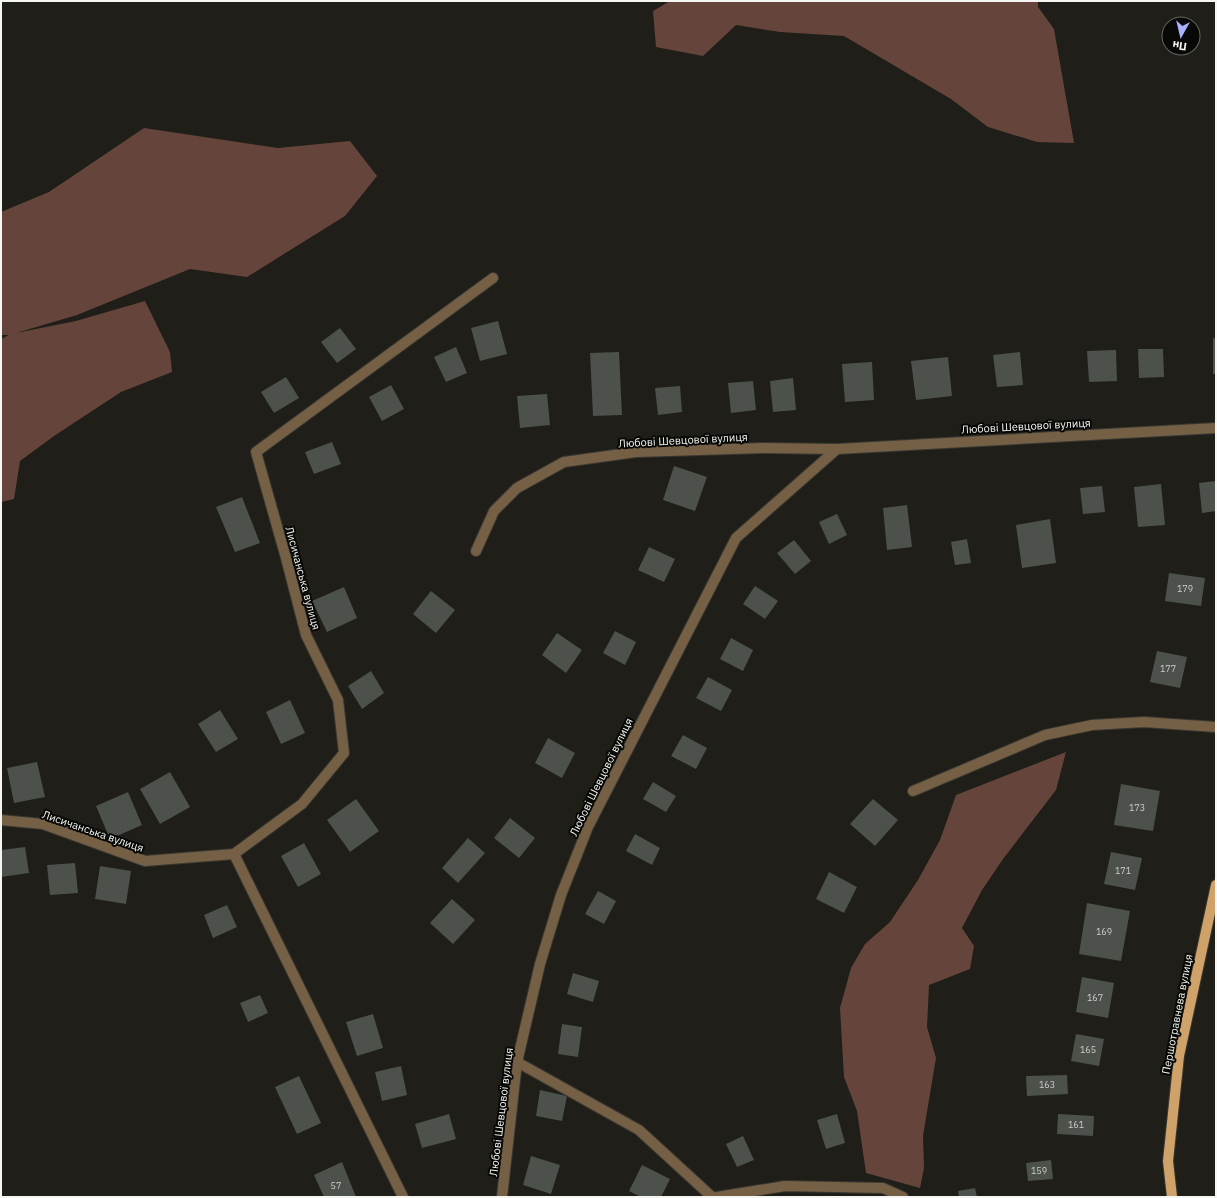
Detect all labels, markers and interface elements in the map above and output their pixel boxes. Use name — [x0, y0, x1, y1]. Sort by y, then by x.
north arrow — [1161, 16, 1201, 56]
text: Пн — [1171, 38, 1188, 54]
street label: Любові Шевцової вулиця — [961, 416, 1091, 436]
street label: Любові Шевцової вулиця — [618, 430, 748, 450]
street label: Лисичанська вулиця — [282, 525, 324, 631]
house number: 179 — [1177, 583, 1193, 594]
house number: 177 — [1160, 663, 1176, 674]
street label: Любові Шевцової вулиця — [566, 716, 636, 838]
house number: 173 — [1129, 802, 1145, 813]
street label: Лисичанська вулиця — [40, 807, 146, 855]
house number: 171 — [1115, 865, 1131, 876]
house number: 169 — [1096, 926, 1112, 937]
street label: Першотравнева вулиця — [1158, 953, 1196, 1075]
house number: 167 — [1087, 992, 1103, 1003]
house number: 165 — [1080, 1044, 1096, 1055]
street label: Любові Шевцової вулиця — [486, 1047, 516, 1177]
house number: 163 — [1039, 1079, 1055, 1090]
house number: 161 — [1068, 1119, 1084, 1130]
house number: 159 — [1031, 1165, 1047, 1176]
house number: 57 — [331, 1180, 341, 1191]

